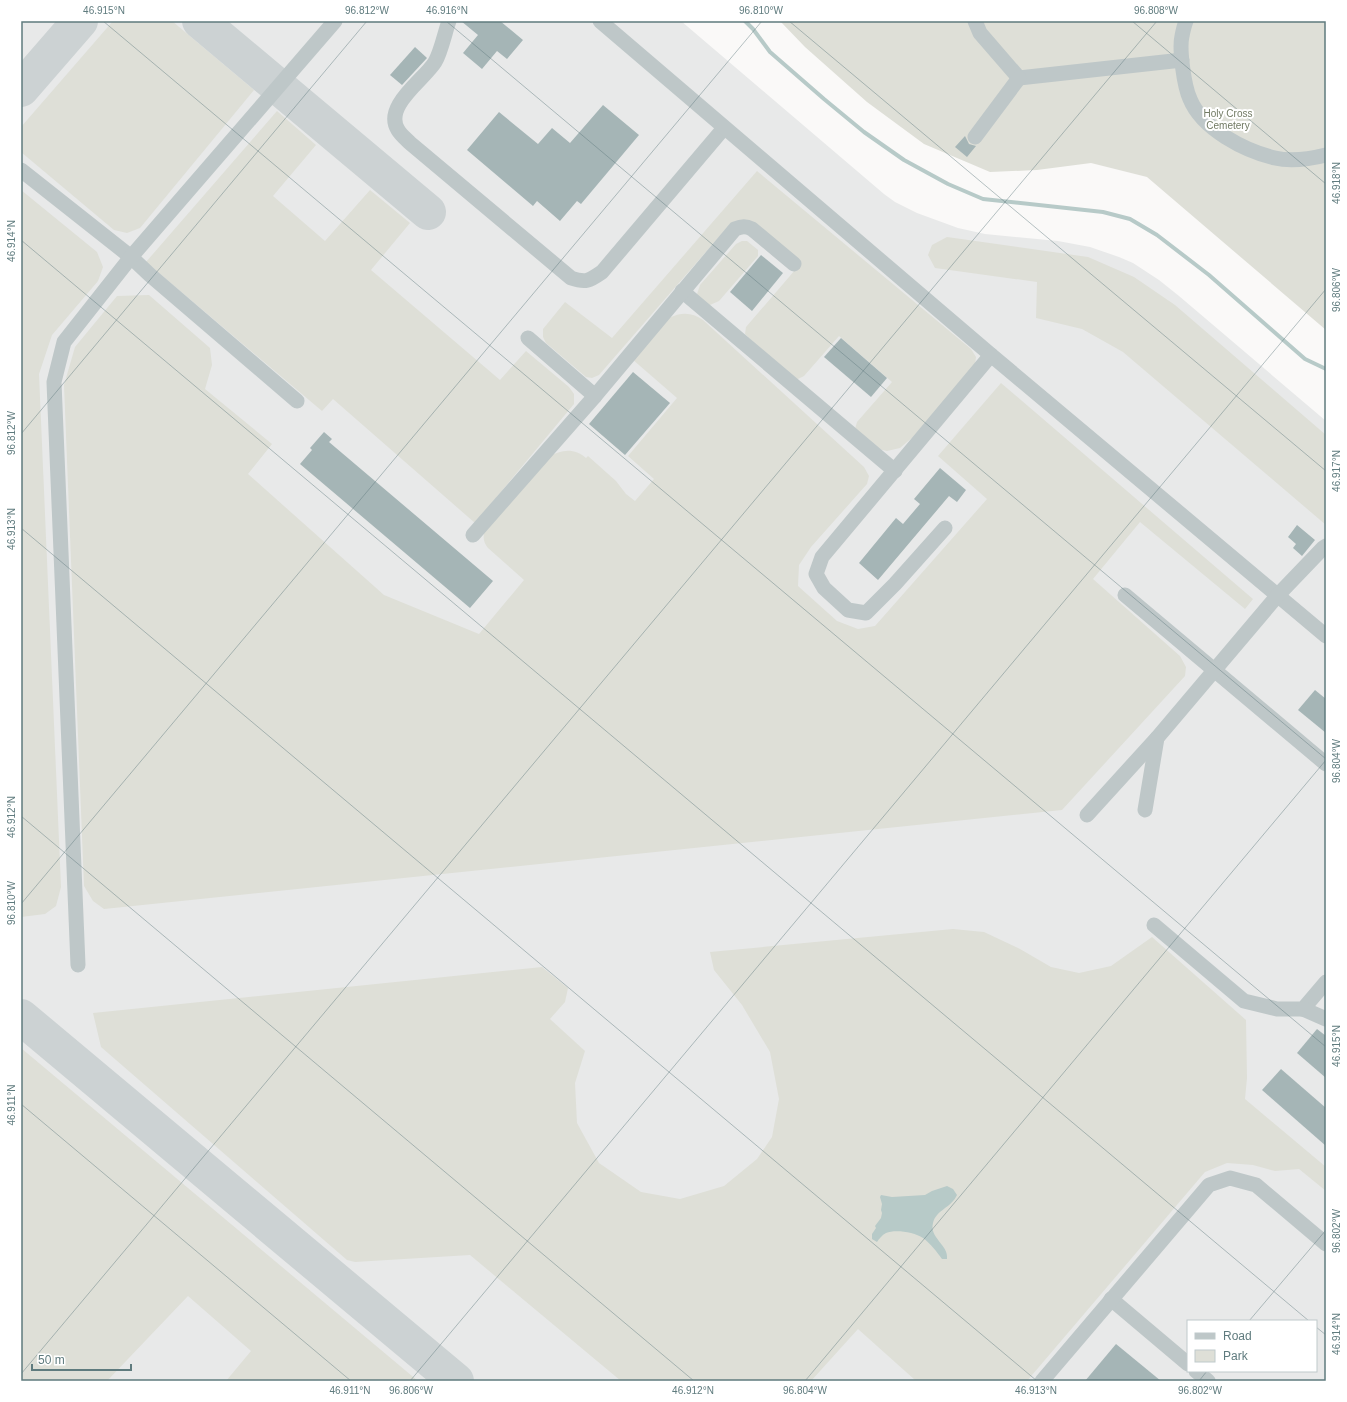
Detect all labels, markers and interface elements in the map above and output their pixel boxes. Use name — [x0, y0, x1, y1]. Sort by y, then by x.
text: 46.915°N — [83, 5, 125, 16]
text: 96.812°W — [345, 5, 390, 16]
text: 46.916°N — [426, 5, 468, 16]
text: 96.810°W — [739, 5, 784, 16]
text: 96.808°W — [1134, 5, 1179, 16]
park label: Holy Cross Cemetery — [1204, 108, 1252, 131]
text: 46.918°N — [1331, 162, 1342, 204]
text: 46.914°N — [6, 220, 17, 262]
text: 96.806°W — [1331, 267, 1342, 312]
text: 96.812°W — [6, 410, 17, 455]
text: 46.917°N — [1331, 450, 1342, 492]
text: 46.913°N — [6, 508, 17, 550]
text: 96.804°W — [1331, 738, 1342, 783]
text: 46.912°N — [6, 796, 17, 838]
text: 96.810°W — [6, 880, 17, 925]
text: 46.915°N — [1331, 1025, 1342, 1067]
text: 46.911°N — [6, 1084, 17, 1126]
text: 96.802°W — [1331, 1208, 1342, 1253]
text: 46.914°N — [1331, 1313, 1342, 1355]
legend — [1187, 1320, 1317, 1372]
text: Road — [1223, 1329, 1252, 1343]
scale bar — [32, 1346, 131, 1372]
text: Park — [1223, 1349, 1249, 1363]
text: 50 m — [38, 1353, 65, 1367]
text: 46.911°N — [329, 1385, 371, 1396]
text: 96.806°W — [389, 1385, 434, 1396]
text: 46.912°N — [672, 1385, 714, 1396]
text: 96.804°W — [783, 1385, 828, 1396]
text: 46.913°N — [1015, 1385, 1057, 1396]
text: 96.802°W — [1178, 1385, 1223, 1396]

